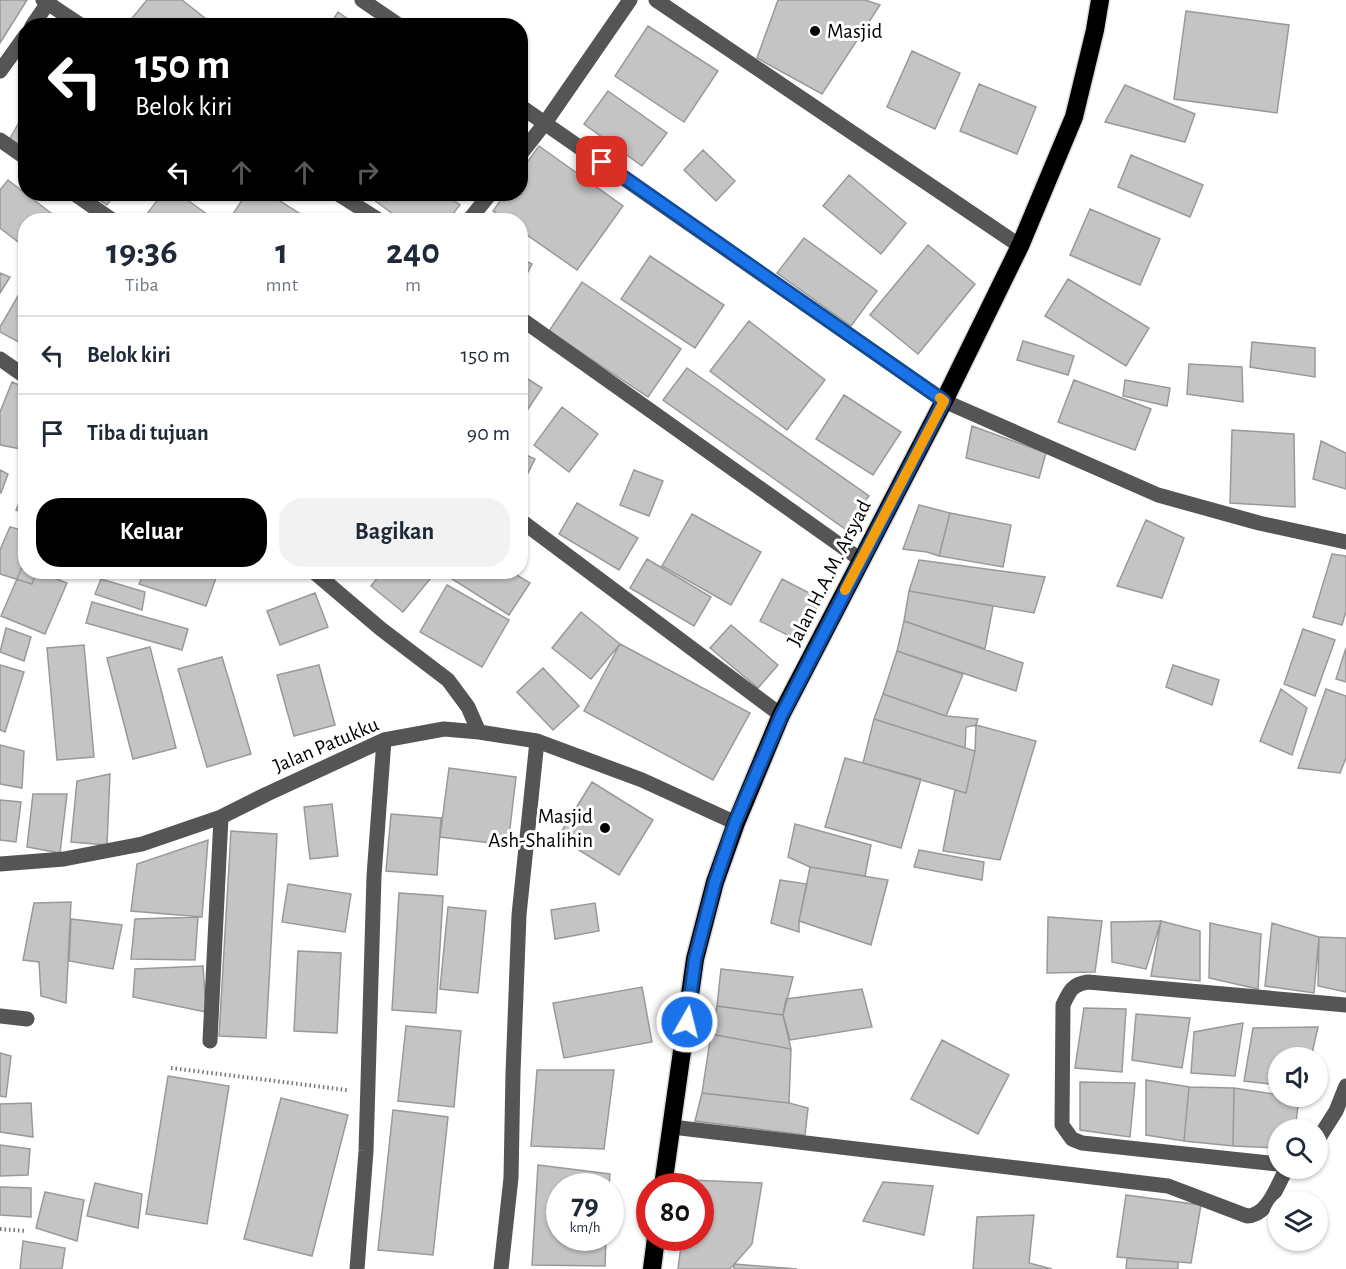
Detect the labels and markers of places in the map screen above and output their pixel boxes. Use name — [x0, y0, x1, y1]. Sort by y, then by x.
place label: Masjid — [827, 21, 882, 42]
marker: Masjid — [808, 24, 822, 38]
pin — [576, 136, 627, 187]
place label: Masjid Ash-Shalihin — [488, 806, 593, 851]
marker: Masjid Ash-Shalihin — [598, 821, 612, 835]

